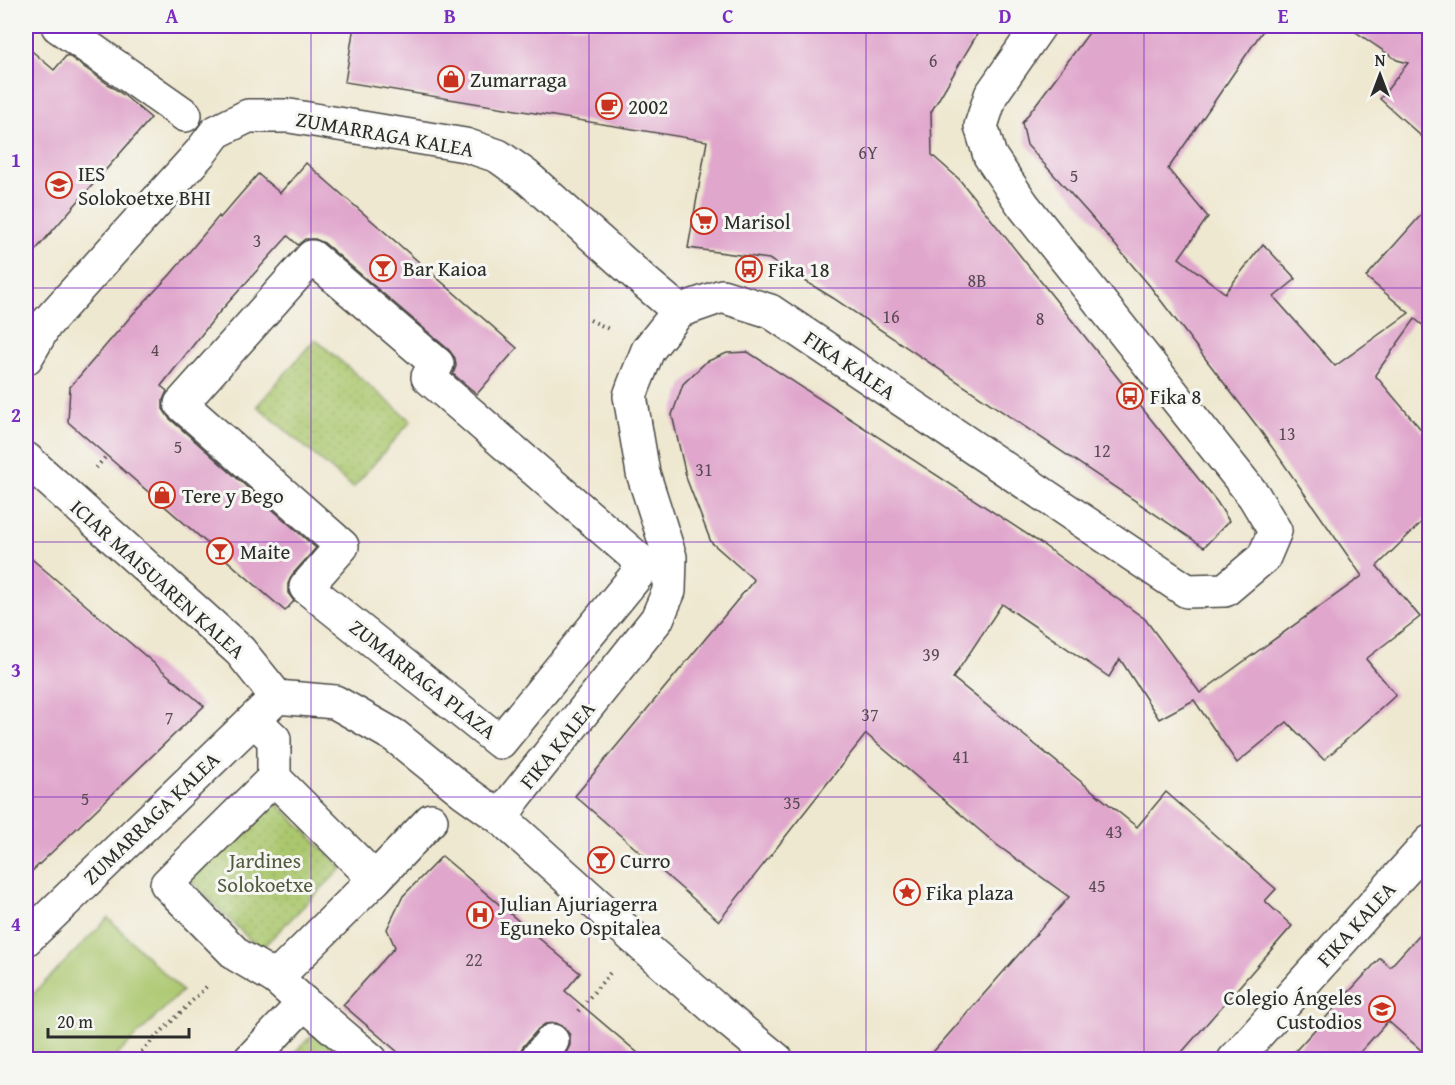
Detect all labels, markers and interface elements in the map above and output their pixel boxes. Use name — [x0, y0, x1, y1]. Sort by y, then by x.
text: A — [166, 1, 179, 30]
text: B — [444, 1, 456, 30]
text: C — [722, 1, 734, 30]
text: D — [998, 1, 1012, 30]
text: E — [1278, 1, 1289, 30]
north arrow — [1350, 45, 1410, 105]
house number: 6 — [929, 47, 937, 74]
text: N — [1375, 48, 1386, 72]
shop icon: Zumarraga — [436, 64, 466, 94]
place label: Zumarraga — [470, 64, 567, 95]
cafe icon: 2002 — [594, 91, 624, 121]
place label: 2002 — [628, 91, 668, 122]
street label: ZUMARRAGA KALEA — [294, 103, 477, 165]
house number: 6Y — [858, 139, 878, 166]
text: 1 — [11, 145, 21, 174]
place label: IES Solokoetxe BHI — [78, 158, 211, 213]
house number: 5 — [1070, 162, 1078, 189]
school or university icon: IES Solokoetxe BHI — [44, 170, 74, 200]
supermarket icon: Marisol — [689, 206, 719, 236]
place label: Marisol — [724, 206, 791, 237]
house number: 3 — [253, 227, 261, 254]
bar icon: Bar Kaioa — [368, 253, 398, 283]
place label: Bar Kaioa — [403, 253, 487, 284]
bus stop icon: Fika 18 — [734, 254, 764, 284]
place label: Fika 18 — [768, 254, 830, 285]
house number: 8B — [968, 267, 986, 294]
house number: 16 — [882, 303, 900, 330]
house number: 8 — [1036, 305, 1044, 332]
street label: FIKA KALEA — [798, 323, 903, 407]
house number: 4 — [151, 336, 159, 363]
bus stop icon: Fika 8 — [1115, 381, 1145, 411]
place label: Fika 8 — [1150, 381, 1201, 412]
text: 2 — [11, 400, 21, 429]
house number: 13 — [1278, 420, 1296, 447]
house number: 5 — [174, 433, 182, 460]
house number: 12 — [1093, 437, 1111, 464]
house number: 31 — [695, 456, 713, 483]
shop icon: Tere y Bego — [147, 480, 177, 510]
place label: Tere y Bego — [182, 480, 284, 511]
street label: ICIAR MAISUAREN KALEA — [64, 492, 252, 666]
bar icon: Maite — [205, 536, 235, 566]
place label: Maite — [240, 536, 290, 567]
street label: ZUMARRAGA PLAZA — [343, 612, 503, 747]
house number: 39 — [922, 641, 940, 668]
text: 3 — [11, 655, 21, 684]
street label: FIKA KALEA — [512, 694, 602, 796]
house number: 37 — [861, 701, 879, 728]
house number: 7 — [165, 704, 173, 731]
house number: 41 — [952, 743, 970, 770]
street label: ZUMARRAGA KALEA — [75, 744, 227, 892]
house number: 5 — [81, 785, 89, 812]
house number: 35 — [783, 789, 801, 816]
house number: 43 — [1105, 818, 1123, 845]
park label: Jardines Solokoetxe — [217, 845, 313, 900]
bar icon: Curro — [586, 845, 616, 875]
place label: Curro — [620, 845, 670, 876]
house number: 45 — [1088, 872, 1106, 899]
street label: FIKA KALEA — [1309, 874, 1403, 973]
place icon: Fika plaza — [892, 877, 922, 907]
place label: Fika plaza — [926, 877, 1014, 908]
place label: Julian Ajuriagerra Eguneko Ospitalea — [497, 888, 661, 943]
hospital icon: Julian Ajuriagerra Eguneko Ospitalea — [465, 900, 495, 930]
text: 4 — [11, 909, 21, 938]
house number: 22 — [465, 946, 483, 973]
place label: Colegio Ángeles Custodios — [1224, 982, 1362, 1037]
school or university icon: Colegio Ángeles Custodios — [1367, 994, 1397, 1024]
scale bar — [48, 1001, 189, 1039]
text: 20 m — [57, 1008, 93, 1035]

